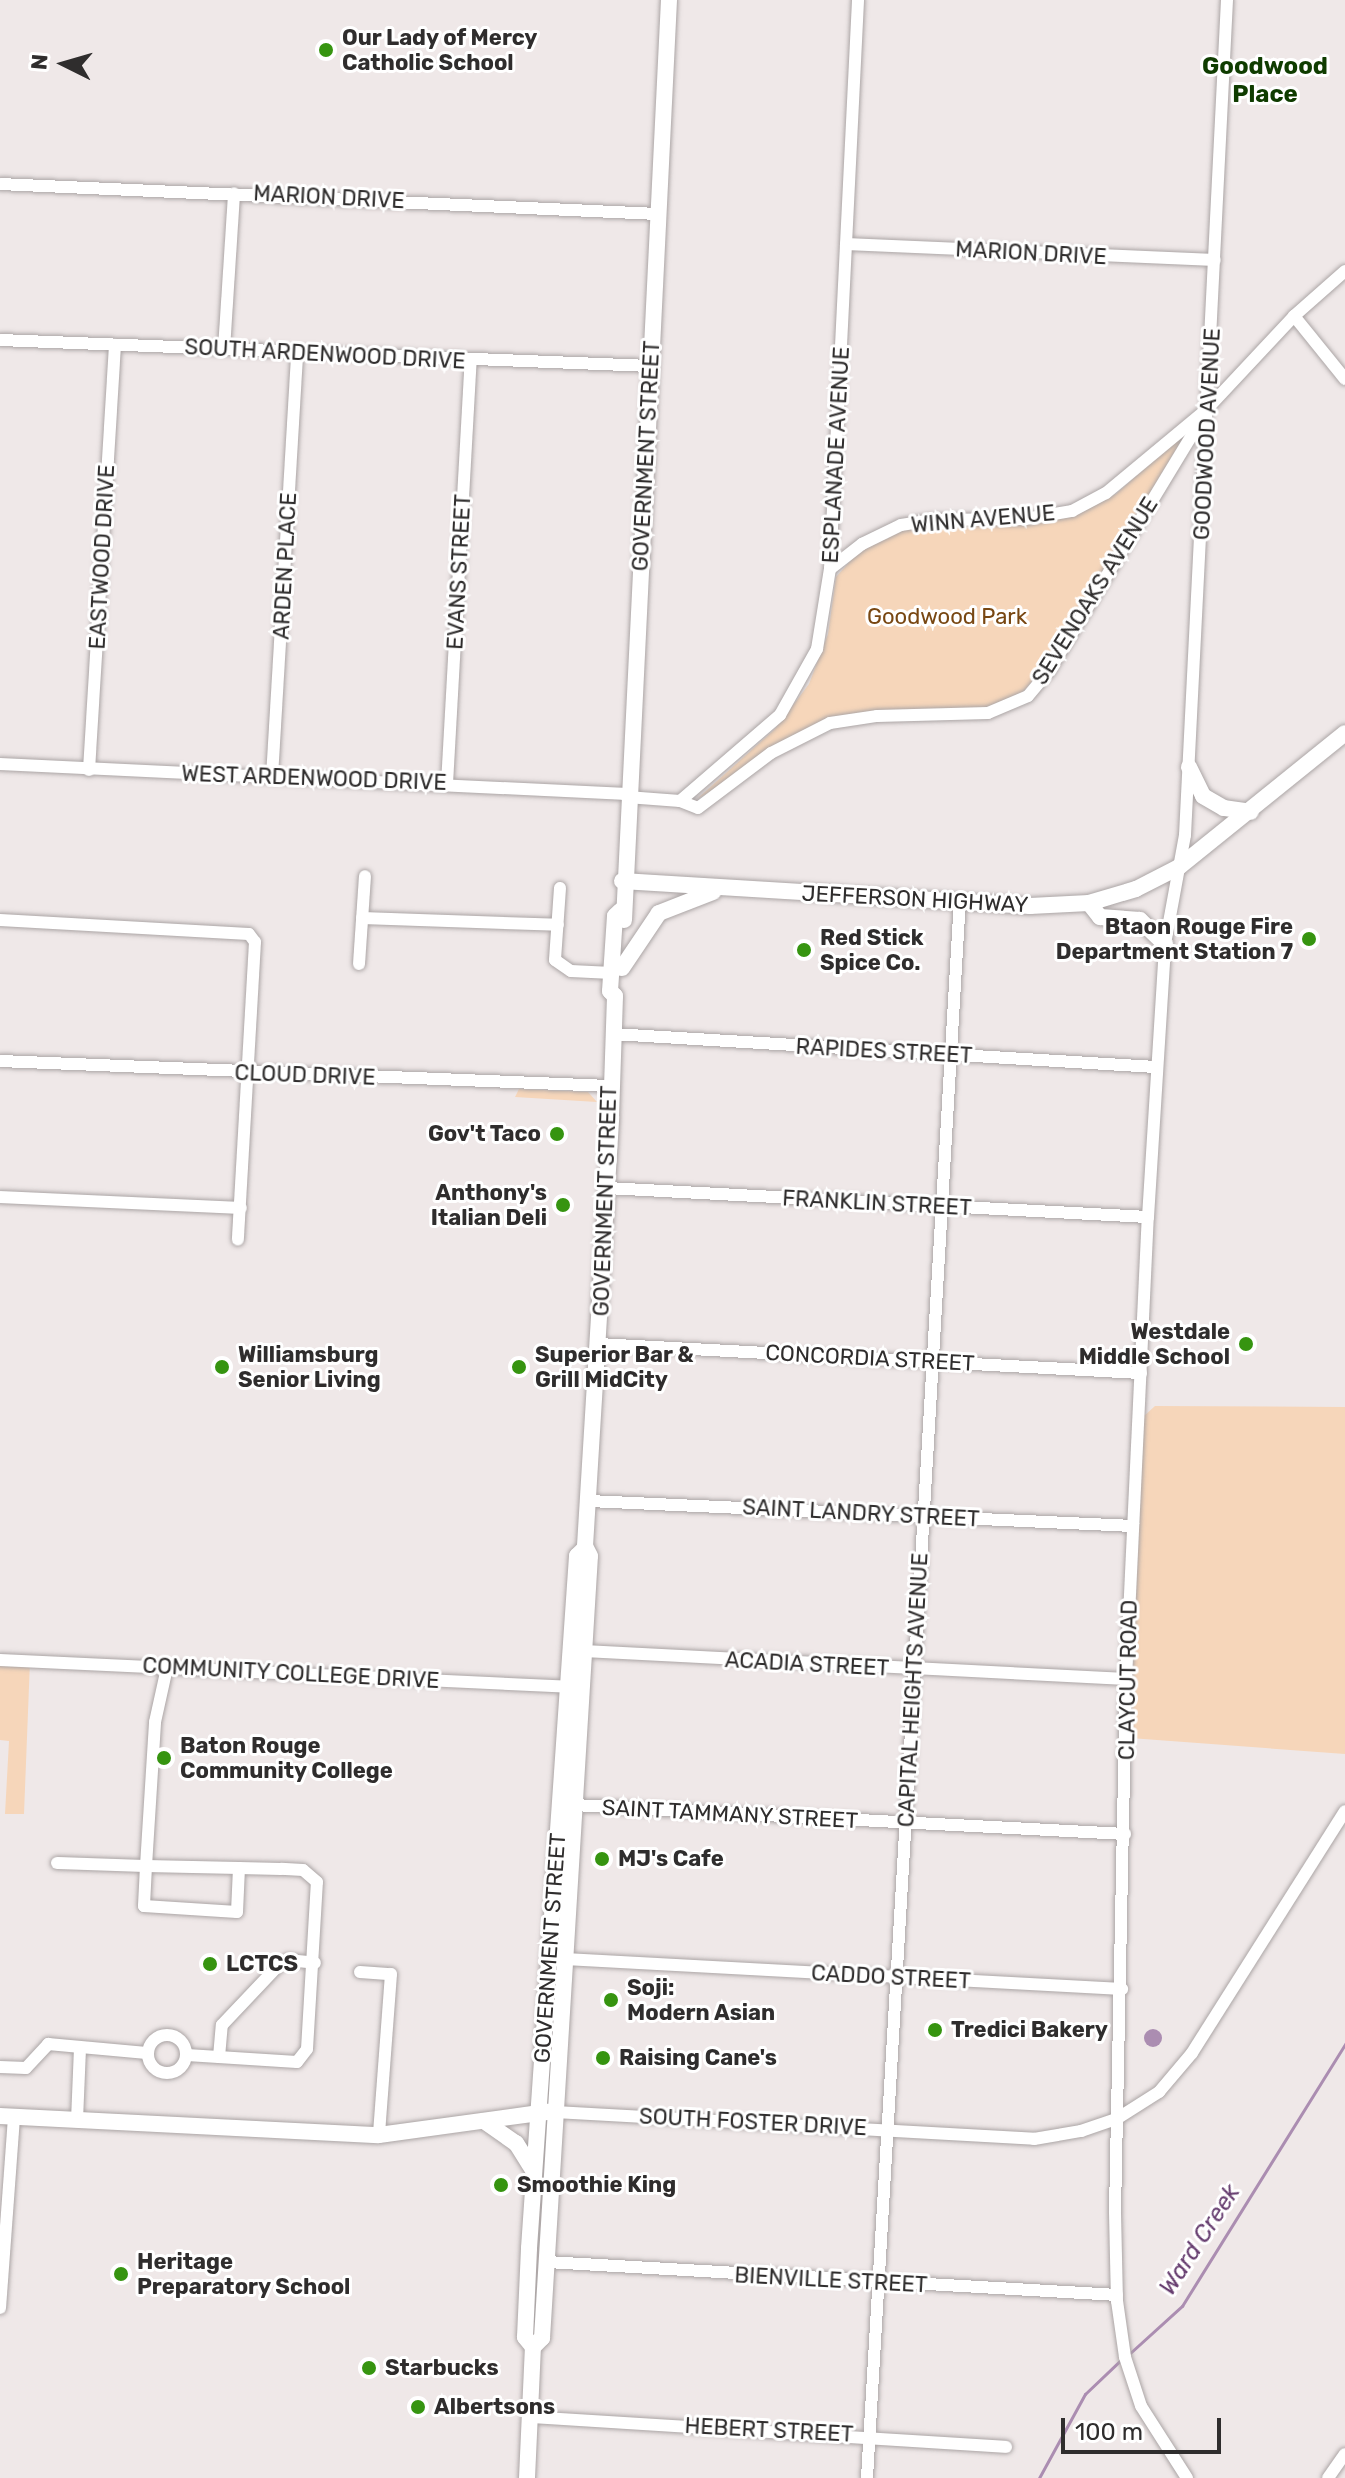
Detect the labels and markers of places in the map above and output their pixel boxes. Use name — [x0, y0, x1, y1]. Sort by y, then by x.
place label: Our Lady of Mercy Catholic School — [342, 24, 539, 76]
marker: Our Lady of Mercy Catholic School — [317, 41, 335, 59]
place label: Btaon Rouge Fire Department Station 7 — [1056, 913, 1293, 964]
place label: Red Stick Spice Co. — [820, 924, 924, 976]
marker: Btaon Rouge Fire Department Station 7 — [1300, 930, 1318, 948]
marker: Red Stick Spice Co. — [795, 941, 813, 959]
place label: Gov't Taco — [427, 1121, 541, 1147]
marker: Gov't Taco — [548, 1125, 566, 1143]
place label: Anthony's Italian Deli — [431, 1179, 547, 1230]
marker: Anthony's Italian Deli — [554, 1196, 572, 1214]
place label: Westdale Middle School — [1079, 1318, 1230, 1370]
marker: Westdale Middle School — [1237, 1335, 1255, 1353]
place label: Williamsburg Senior Living — [238, 1341, 381, 1392]
place label: Superior Bar & Grill MidCity — [535, 1341, 694, 1392]
marker: Williamsburg Senior Living — [213, 1358, 231, 1376]
marker: Superior Bar & Grill MidCity — [510, 1358, 528, 1376]
place label: Baton Rouge Community College — [180, 1732, 393, 1784]
marker: Baton Rouge Community College — [155, 1749, 173, 1767]
place label: MJ's Cafe — [618, 1846, 724, 1872]
marker: MJ's Cafe — [593, 1850, 611, 1868]
place label: LCTCS — [226, 1951, 298, 1977]
marker: LCTCS — [201, 1955, 219, 1973]
place label: Soji: Modern Asian — [627, 1974, 776, 2026]
marker: Soji: Modern Asian — [602, 1991, 620, 2009]
place label: Tredici Bakery — [951, 2017, 1108, 2043]
marker: Tredici Bakery — [926, 2021, 944, 2039]
place label: Raising Cane's — [619, 2045, 777, 2071]
marker: Raising Cane's — [594, 2049, 612, 2067]
place label: Smoothie King — [517, 2172, 676, 2198]
marker: Smoothie King — [492, 2176, 510, 2194]
place label: Heritage Preparatory School — [137, 2248, 351, 2300]
marker: Heritage Preparatory School — [112, 2265, 130, 2283]
place label: Starbucks — [385, 2355, 499, 2381]
marker: Starbucks — [360, 2359, 378, 2377]
place label: Albertsons — [434, 2394, 555, 2420]
marker: Albertsons — [409, 2398, 427, 2416]

